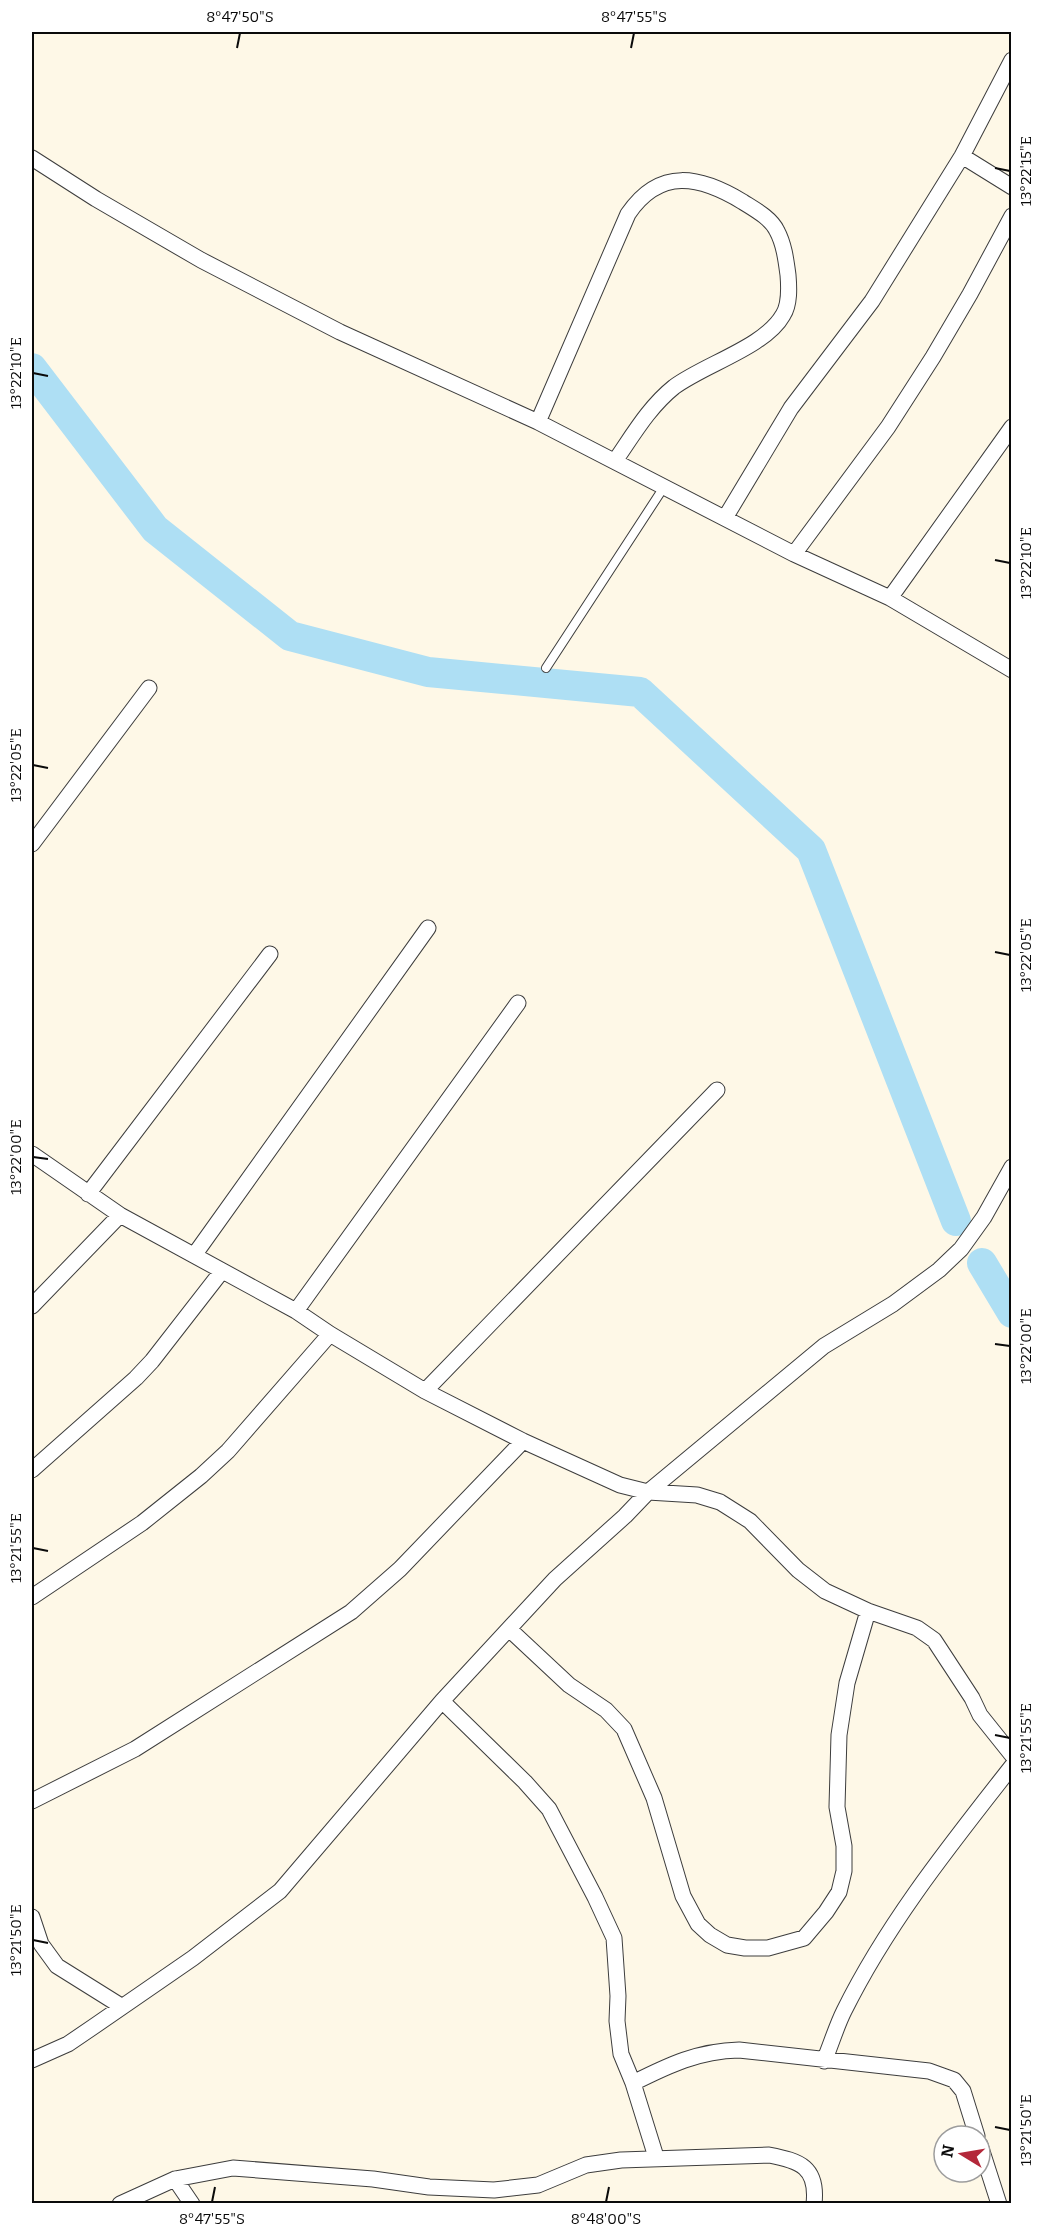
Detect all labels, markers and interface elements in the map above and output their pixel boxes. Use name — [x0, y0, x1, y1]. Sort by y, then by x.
text: 8°47'50"S — [206, 8, 274, 26]
text: 8°47'55"S — [601, 8, 667, 26]
text: 13°22'15"E — [1017, 136, 1035, 206]
text: 13°22'10"E — [7, 337, 25, 409]
text: 13°22'10"E — [1017, 527, 1035, 599]
text: 13°22'05"E — [7, 728, 25, 802]
text: 13°22'05"E — [1017, 918, 1035, 992]
text: 13°22'00"E — [7, 1119, 25, 1195]
text: 13°22'00"E — [1017, 1308, 1035, 1384]
text: 13°21'55"E — [7, 1513, 25, 1583]
text: 13°21'55"E — [1017, 1703, 1035, 1773]
text: 13°21'50"E — [7, 1904, 25, 1976]
text: 13°21'50"E — [1017, 2094, 1035, 2166]
north arrow — [932, 2124, 992, 2184]
text: N — [937, 2143, 958, 2159]
text: 8°47'55"S — [179, 2210, 245, 2228]
text: 8°48'00"S — [571, 2210, 641, 2228]

